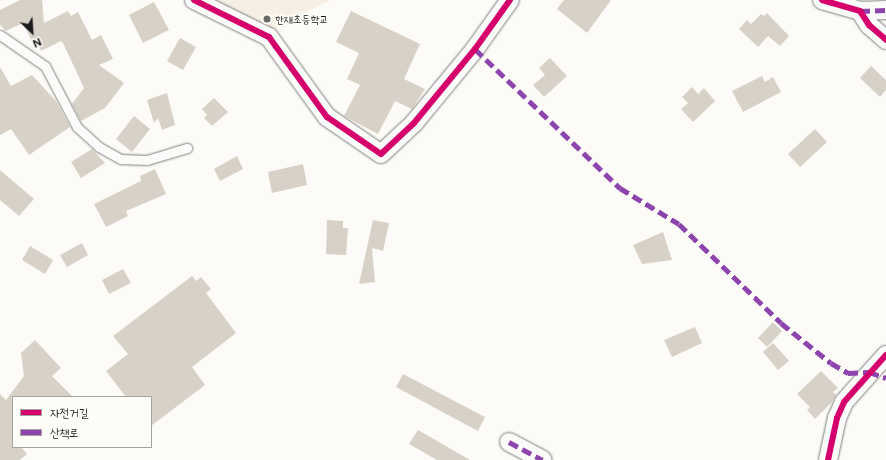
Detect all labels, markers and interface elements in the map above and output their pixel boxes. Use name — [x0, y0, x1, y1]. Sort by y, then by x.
north arrow — [12, 12, 52, 52]
place label: 한재초등학교 — [275, 12, 328, 26]
marker: 한재초등학교 — [262, 14, 272, 24]
text: N — [30, 35, 44, 52]
legend — [12, 396, 152, 448]
text: 자전거길 — [50, 404, 89, 420]
text: 산책로 — [50, 424, 79, 440]

